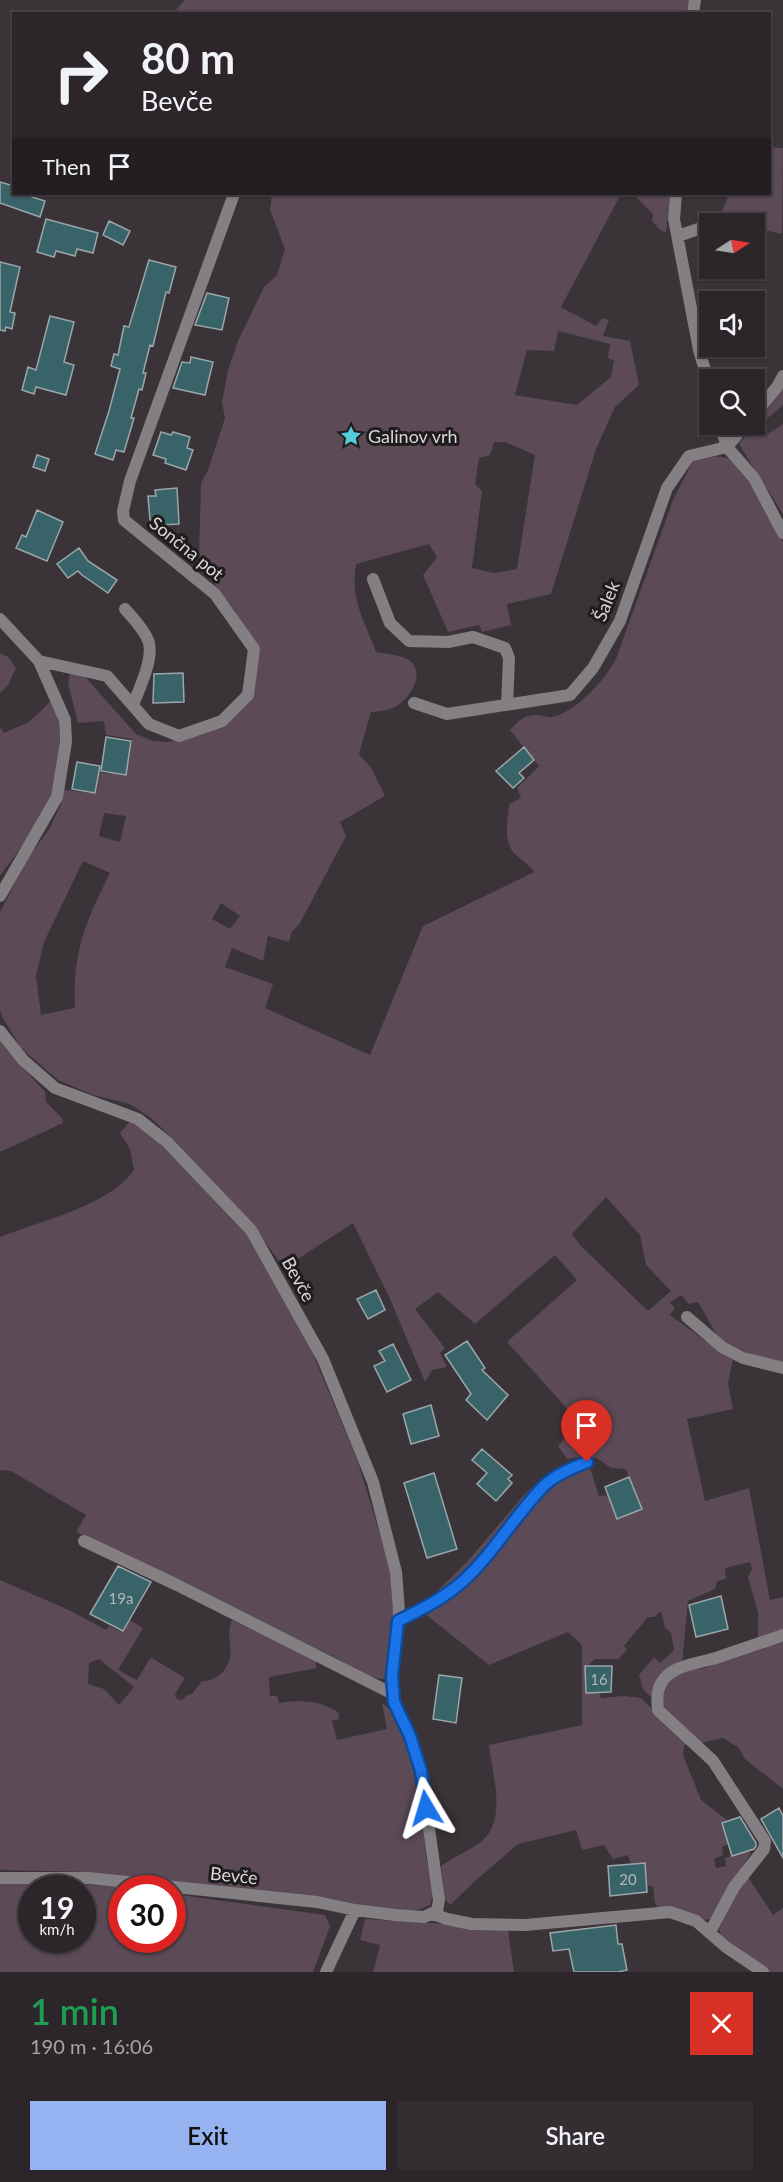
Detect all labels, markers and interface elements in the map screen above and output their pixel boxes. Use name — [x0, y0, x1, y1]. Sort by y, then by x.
text: 80 m — [141, 33, 235, 83]
icon: right — [42, 36, 120, 114]
text: Bevče — [141, 84, 213, 117]
icon: arrive — [103, 150, 136, 183]
text: Then — [42, 153, 91, 180]
north arrow — [699, 213, 765, 279]
map controls — [699, 213, 765, 435]
button: sound — [699, 291, 765, 357]
button: search — [699, 369, 765, 435]
place icon: Galinov vrh — [339, 424, 363, 448]
place label: Galinov vrh — [368, 425, 458, 447]
street label: Sončna pot — [146, 512, 229, 585]
street label: Šalek — [588, 577, 624, 624]
street label: Bevče — [278, 1253, 320, 1305]
pin — [561, 1400, 612, 1462]
icon: arrive — [570, 1409, 603, 1442]
house number: 19a — [109, 1589, 133, 1607]
house number: 16 — [590, 1670, 608, 1688]
position arrow — [394, 1776, 458, 1840]
street label: Bevče — [209, 1862, 259, 1888]
house number: 20 — [619, 1870, 637, 1888]
speed limit sign: 30 — [108, 1875, 186, 1953]
text: 19 — [40, 1889, 74, 1925]
text: km/h — [39, 1920, 75, 1938]
text: 1 min — [30, 1989, 119, 2033]
button: close — [690, 1992, 753, 2055]
text: 190 m · 16:06 — [30, 2034, 153, 2058]
button: Exit — [30, 2101, 386, 2170]
button: Share — [398, 2101, 753, 2170]

